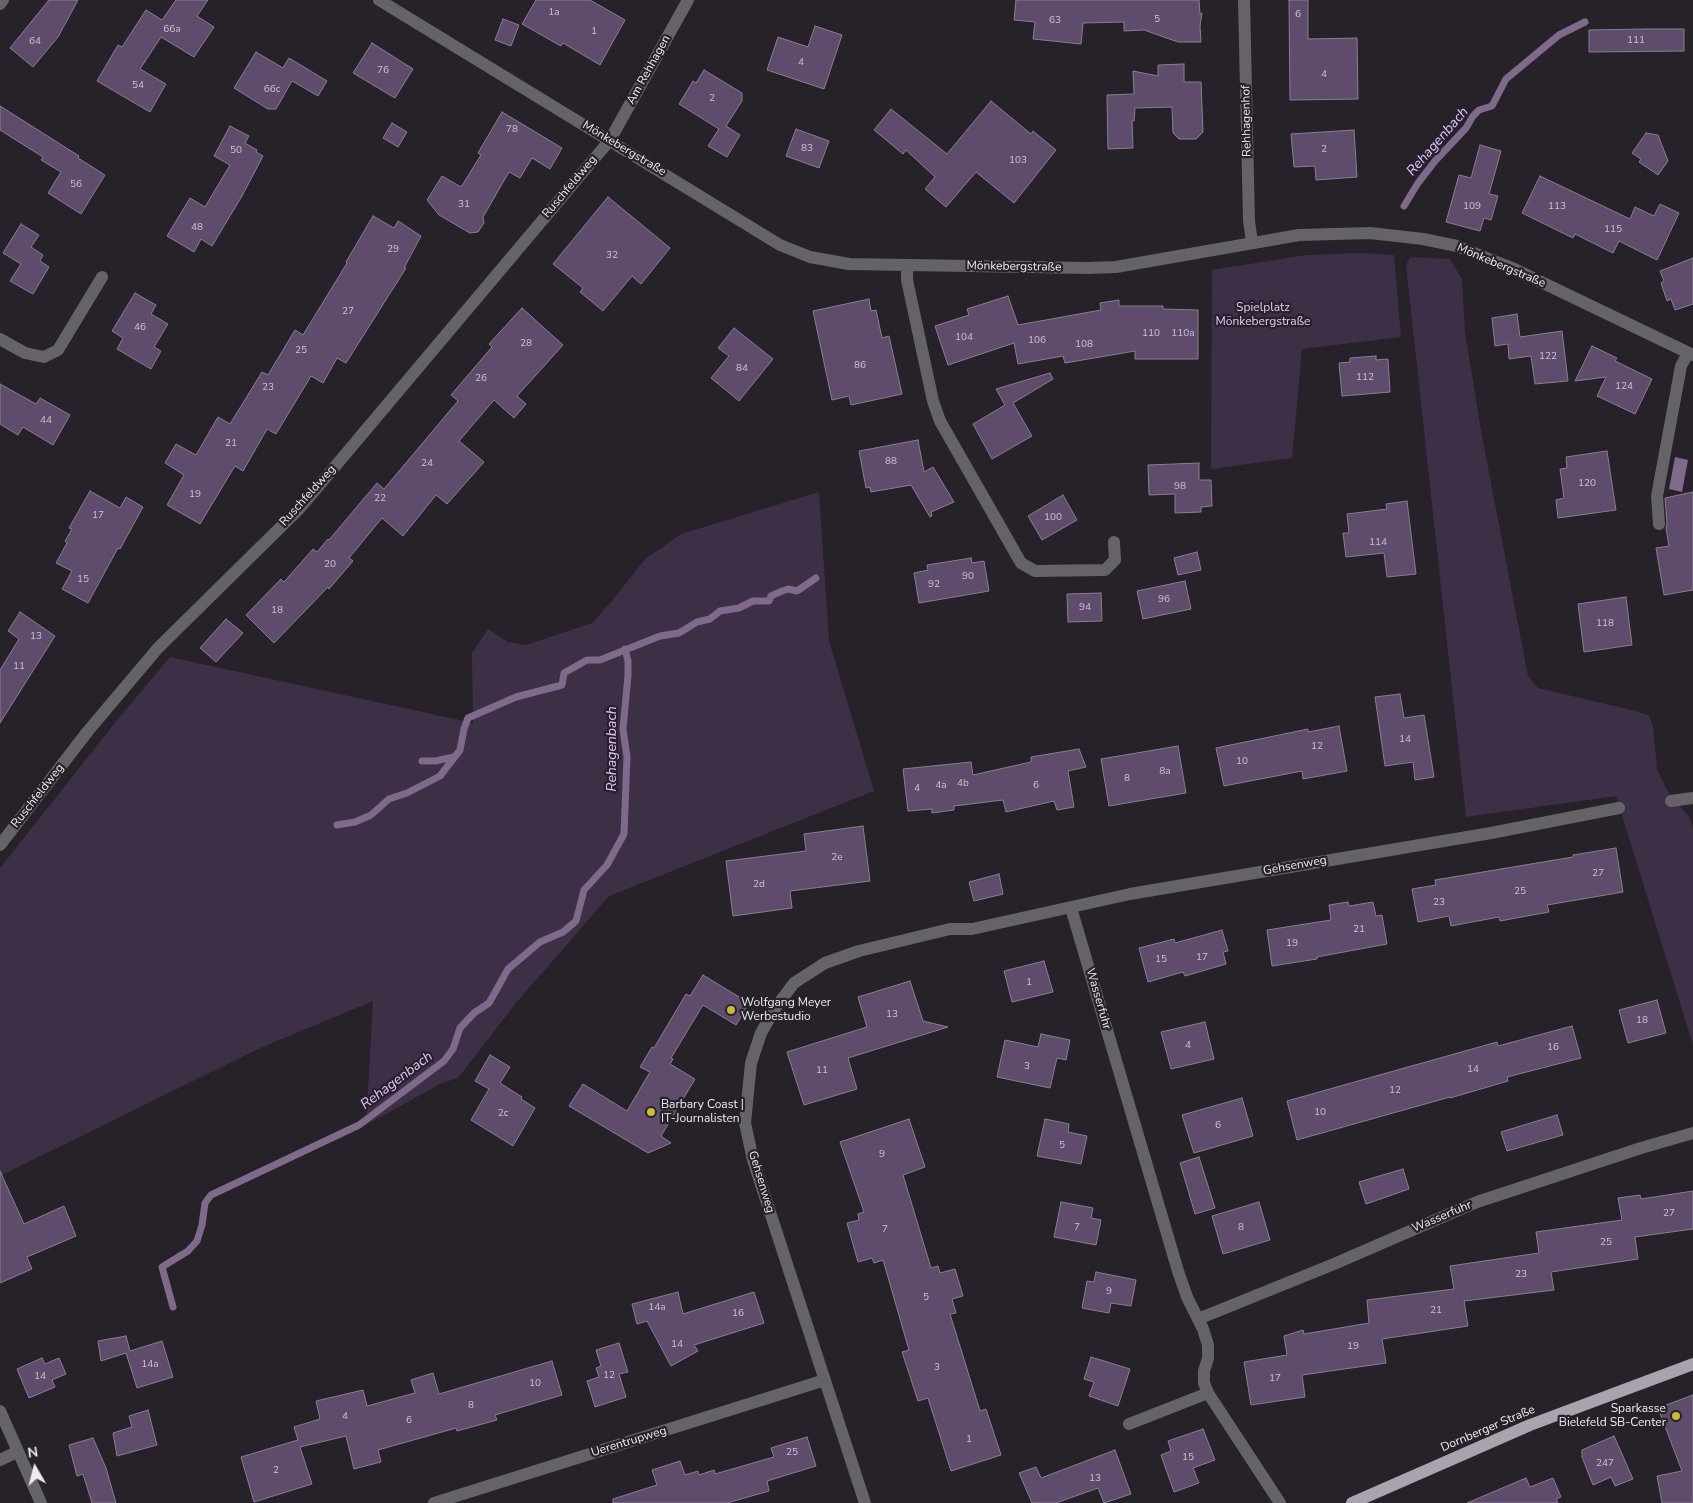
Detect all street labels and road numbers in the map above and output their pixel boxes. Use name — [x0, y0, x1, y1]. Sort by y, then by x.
street label: Am Rehhagen — [624, 33, 674, 107]
street label: Rehhagenhof — [1239, 85, 1255, 157]
street label: Mönkebergstraße — [580, 118, 668, 180]
street label: Ruschfeldweg — [540, 153, 600, 221]
street label: Mönkebergstraße — [1455, 241, 1547, 291]
street label: Mönkebergstraße — [966, 259, 1062, 275]
street label: Ruschfeldweg — [277, 463, 339, 529]
street label: Ruschfeldweg — [9, 761, 67, 831]
street label: Gehsenweg — [1262, 853, 1328, 879]
street label: Wasserfuhr — [1082, 967, 1114, 1031]
street label: Gehsenweg — [745, 1149, 777, 1215]
street label: Wasserfuhr — [1410, 1198, 1474, 1236]
street label: Dornberger Straße — [1439, 1403, 1537, 1455]
street label: Uerentrupweg — [590, 1424, 668, 1460]

